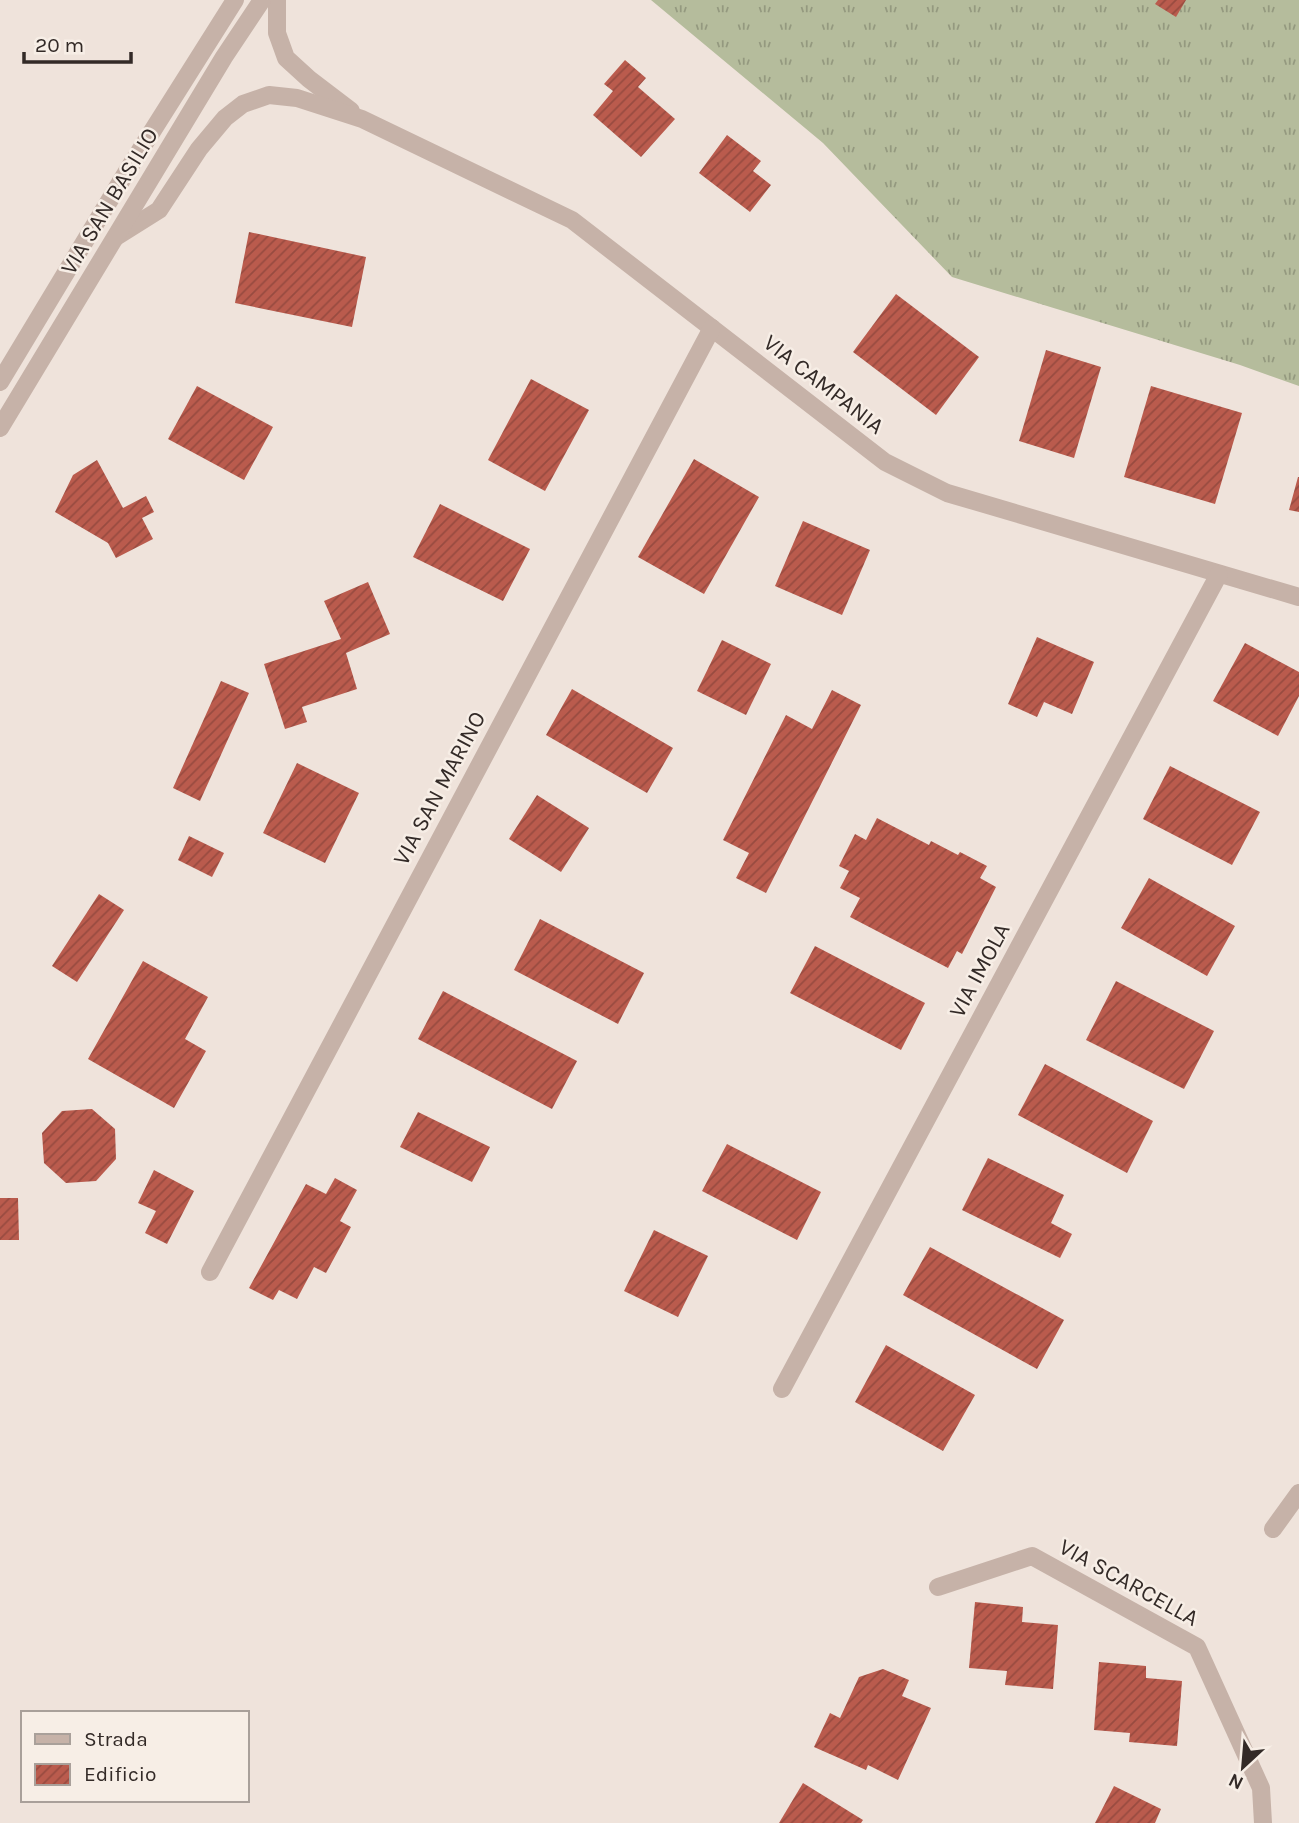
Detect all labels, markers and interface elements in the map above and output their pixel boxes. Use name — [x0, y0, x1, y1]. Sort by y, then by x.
scale bar — [24, 21, 131, 65]
text: 20 m — [35, 33, 84, 57]
street label: VIA SAN BASILIO — [55, 123, 164, 279]
street label: VIA CAMPANIA — [758, 329, 889, 440]
street label: VIA SAN MARINO — [388, 707, 491, 870]
street label: VIA IMOLA — [943, 919, 1015, 1022]
street label: VIA SCARCELLA — [1054, 1533, 1203, 1632]
legend — [21, 1711, 248, 1802]
text: Strada — [84, 1727, 148, 1751]
north arrow — [1208, 1732, 1278, 1802]
text: Edificio — [84, 1762, 157, 1786]
text: N — [1225, 1769, 1247, 1794]

